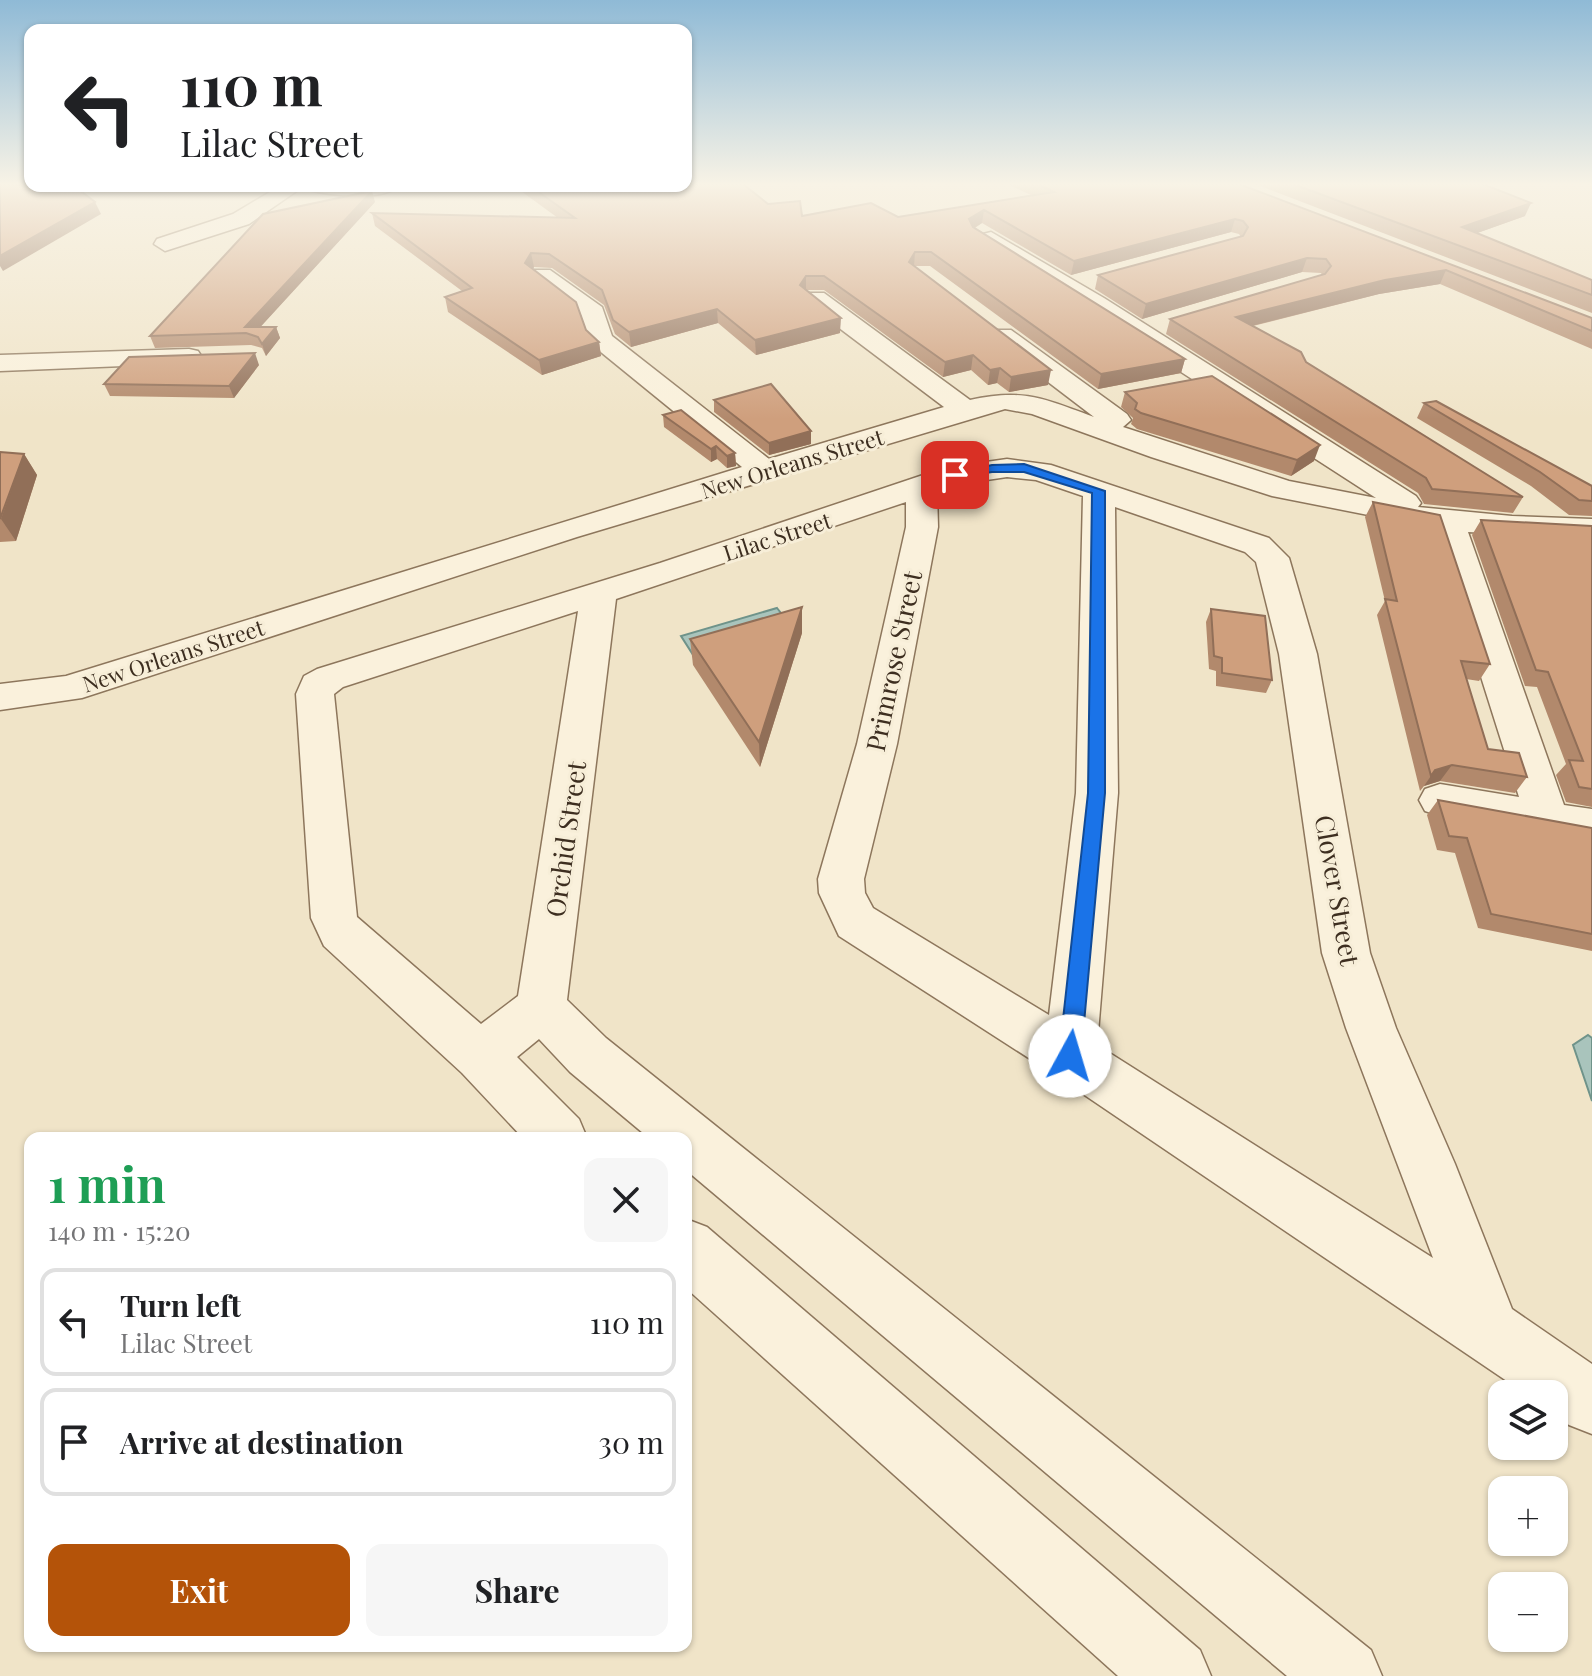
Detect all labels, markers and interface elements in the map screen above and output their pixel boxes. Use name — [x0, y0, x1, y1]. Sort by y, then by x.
text: 110 m — [180, 46, 323, 121]
icon: left — [48, 56, 152, 160]
text: Lilac Street — [180, 118, 363, 166]
street label: New Orleans Street — [697, 421, 888, 505]
pin — [921, 441, 989, 509]
icon: arrive — [933, 453, 977, 497]
street label: Lilac Street — [719, 504, 836, 568]
street label: Primrose Street — [857, 567, 929, 755]
street label: New Orleans Street — [78, 611, 269, 699]
street label: Orchid Street — [537, 758, 593, 919]
street label: Clover Street — [1308, 812, 1369, 969]
position arrow — [1028, 1014, 1112, 1098]
text: 1 min — [48, 1151, 166, 1215]
button: close — [584, 1158, 668, 1242]
text: 140 m · 15:20 — [48, 1213, 191, 1248]
text: Turn left — [120, 1285, 241, 1325]
icon: left — [52, 1300, 96, 1344]
text: 110 m — [590, 1302, 664, 1342]
text: Lilac Street — [120, 1325, 252, 1360]
map controls — [1488, 1380, 1568, 1652]
button: layers — [1488, 1380, 1568, 1460]
icon: arrive — [52, 1420, 96, 1464]
text: Arrive at destination — [120, 1422, 403, 1462]
text: 30 m — [598, 1422, 664, 1462]
button: + — [1488, 1476, 1568, 1556]
button: Exit — [48, 1544, 350, 1636]
button: Share — [366, 1544, 668, 1636]
button: − — [1488, 1572, 1568, 1652]

